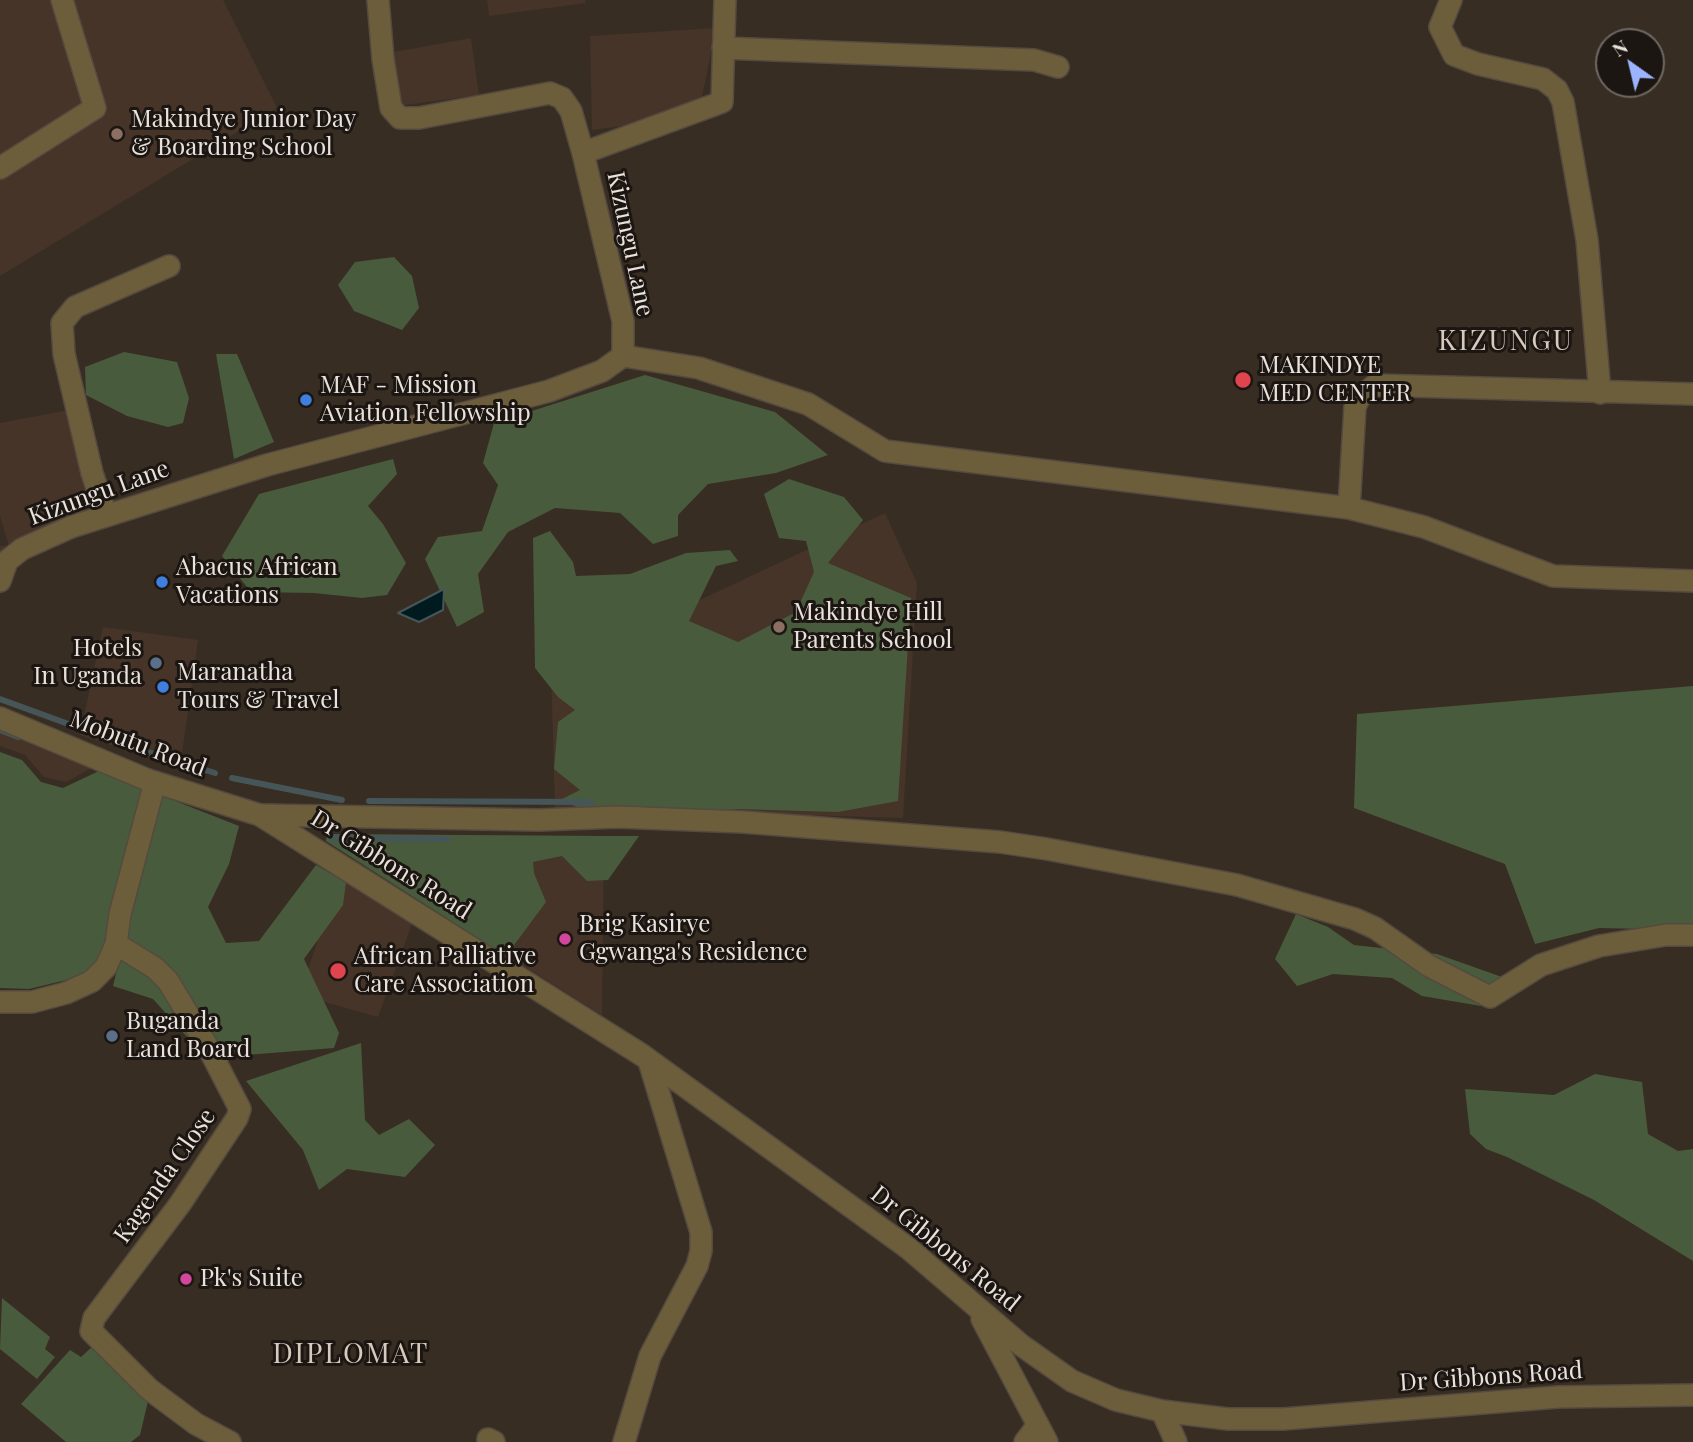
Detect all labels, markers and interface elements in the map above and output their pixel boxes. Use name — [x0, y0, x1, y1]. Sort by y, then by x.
north arrow — [1595, 28, 1665, 98]
text: N — [1606, 33, 1632, 62]
place label: Makindye Junior Day & Boarding School — [131, 106, 356, 162]
marker: Makindye Junior Day & Boarding School — [109, 126, 125, 142]
street label: Kizungu Lane — [601, 169, 659, 319]
district label: KIZUNGU — [1439, 324, 1573, 358]
place label: MAKINDYE MED CENTER — [1259, 352, 1411, 408]
marker: MAKINDYE MED CENTER — [1233, 370, 1253, 390]
place label: MAF - Mission Aviation Fellowship — [320, 372, 531, 428]
marker: MAF - Mission Aviation Fellowship — [298, 392, 314, 408]
street label: Kizungu Lane — [25, 454, 173, 532]
place label: Abacus African Vacations — [176, 554, 338, 610]
marker: Abacus African Vacations — [154, 574, 170, 590]
place label: Makindye Hill Parents School — [793, 599, 952, 655]
marker: Makindye Hill Parents School — [771, 619, 787, 635]
place label: Hotels In Uganda — [33, 635, 142, 691]
marker: Hotels In Uganda — [148, 655, 164, 671]
place label: Maranatha Tours & Travel — [177, 659, 339, 715]
marker: Maranatha Tours & Travel — [155, 679, 171, 695]
street label: Mobutu Road — [66, 705, 210, 783]
street label: Dr Gibbons Road — [305, 804, 477, 926]
place label: Brig Kasirye Ggwanga's Residence — [579, 911, 807, 967]
marker: Brig Kasirye Ggwanga's Residence — [557, 931, 573, 947]
place label: African Palliative Care Association — [354, 943, 536, 999]
marker: African Palliative Care Association — [328, 961, 348, 981]
place label: Buganda Land Board — [126, 1008, 251, 1064]
marker: Buganda Land Board — [104, 1028, 120, 1044]
street label: Kagenda Close — [108, 1103, 222, 1249]
street label: Dr Gibbons Road — [865, 1180, 1025, 1318]
place label: Pk's Suite — [200, 1265, 303, 1293]
marker: Pk's Suite — [178, 1271, 194, 1287]
district label: DIPLOMAT — [274, 1337, 428, 1371]
street label: Dr Gibbons Road — [1398, 1356, 1584, 1398]

